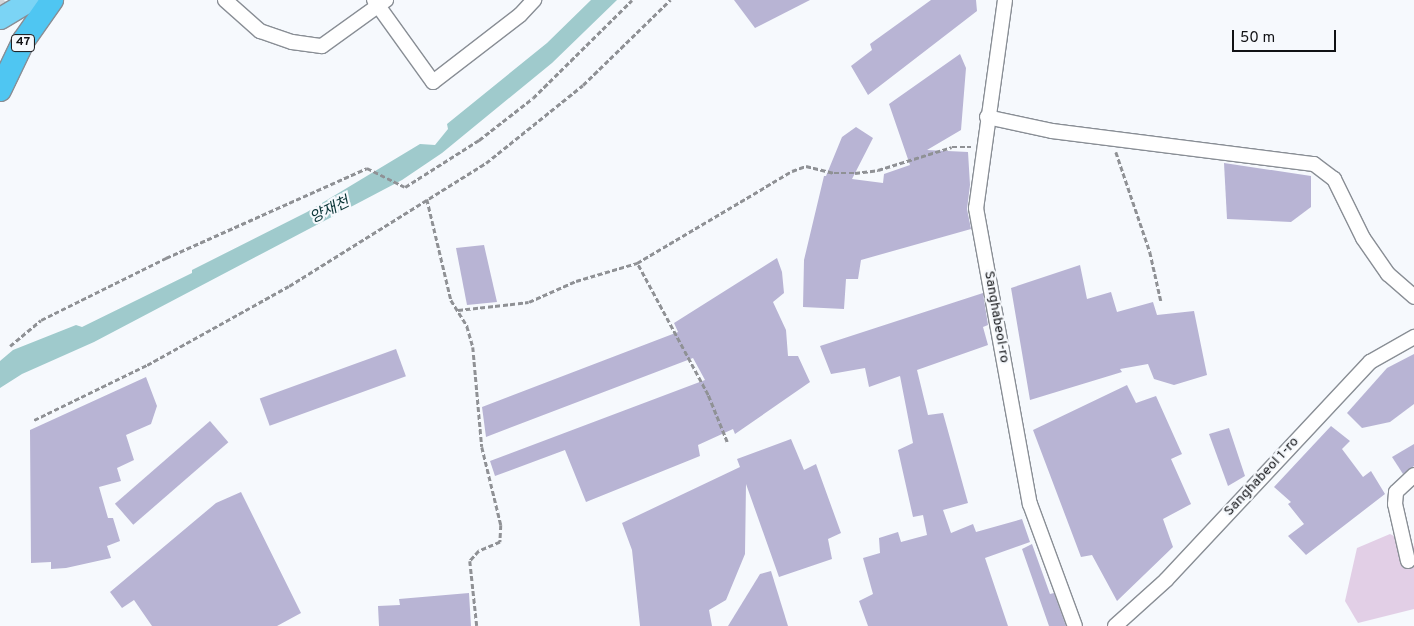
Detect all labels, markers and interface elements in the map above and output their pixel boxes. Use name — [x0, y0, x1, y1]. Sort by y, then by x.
scale bar — [1234, 20, 1338, 52]
text: 50 m — [1240, 29, 1275, 48]
road number: 47 — [10, 34, 36, 52]
water label: 양재천 — [307, 194, 353, 228]
street label: Sanghabeol-ro — [980, 270, 1012, 364]
street label: Sanghabeol 1-ro — [1221, 434, 1303, 520]

